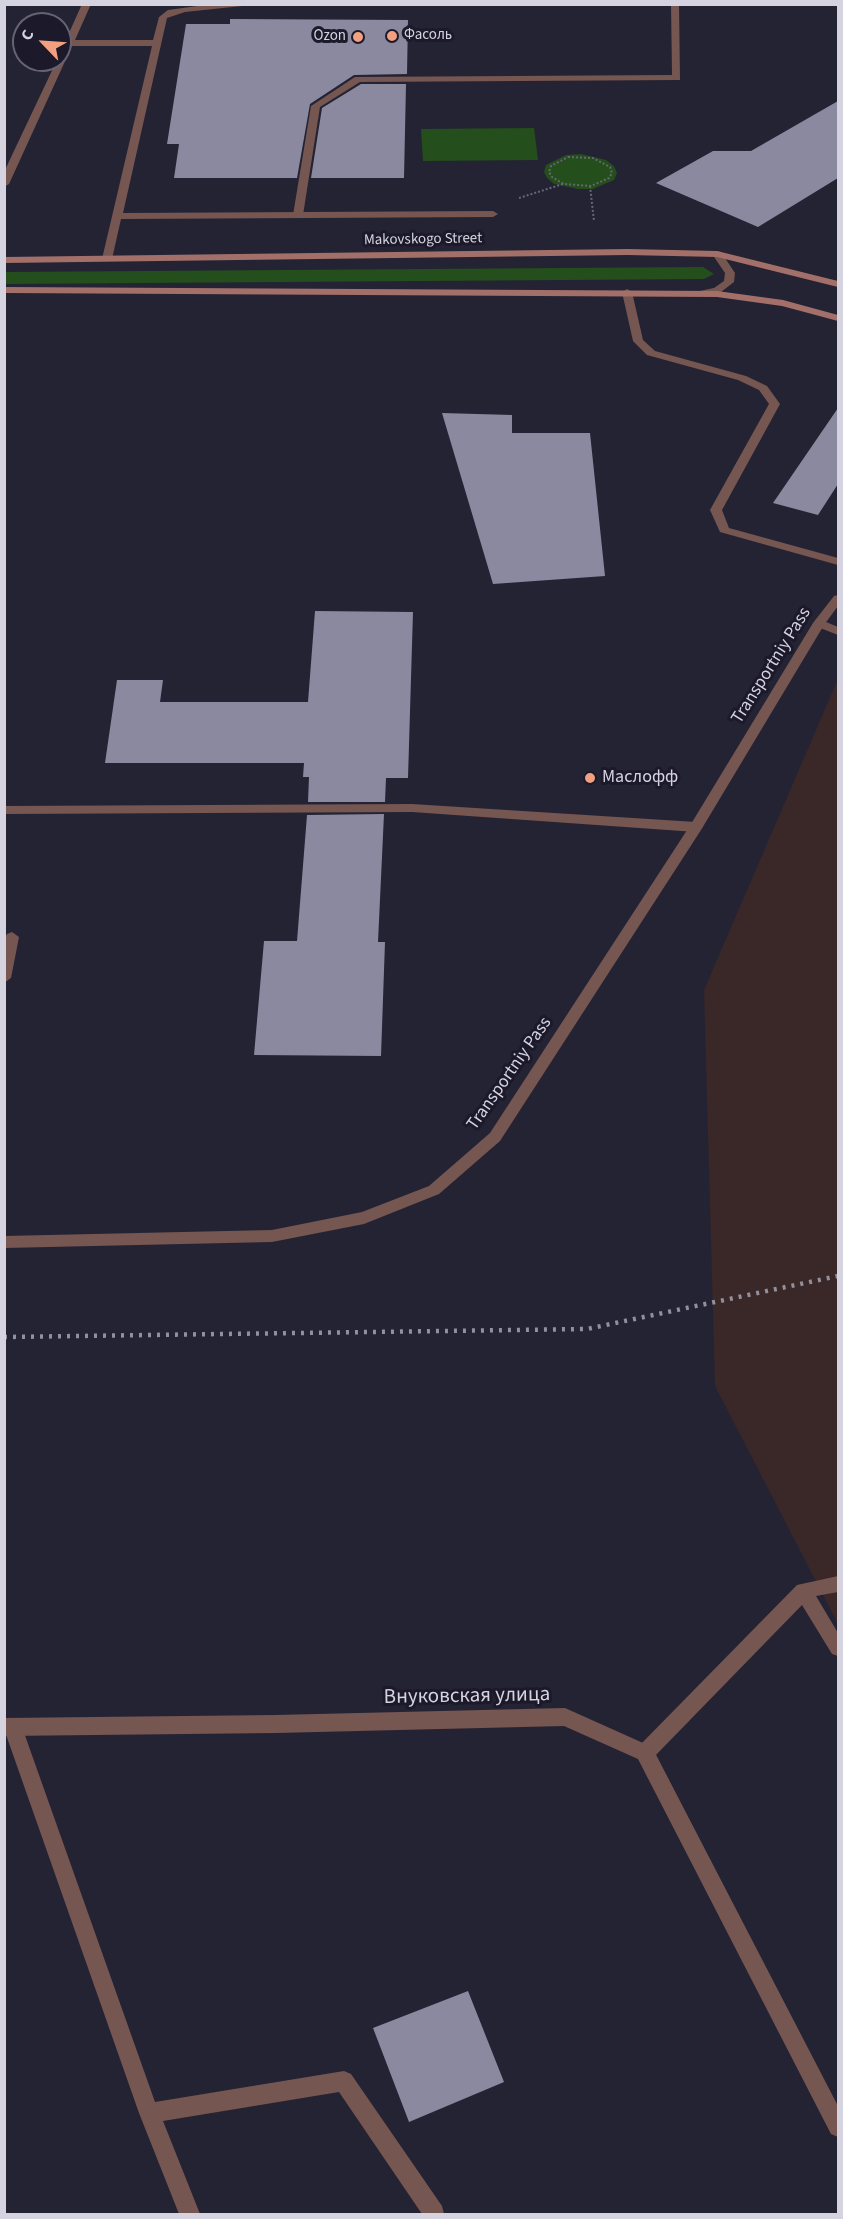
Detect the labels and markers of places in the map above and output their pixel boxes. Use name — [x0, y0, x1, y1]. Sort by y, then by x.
place label: Фасоль — [404, 27, 452, 45]
place label: Ozon — [314, 28, 346, 46]
marker: Фасоль — [385, 29, 399, 43]
marker: Ozon — [351, 30, 365, 44]
place label: Маслофф — [602, 767, 678, 789]
marker: Маслофф — [583, 771, 597, 785]

